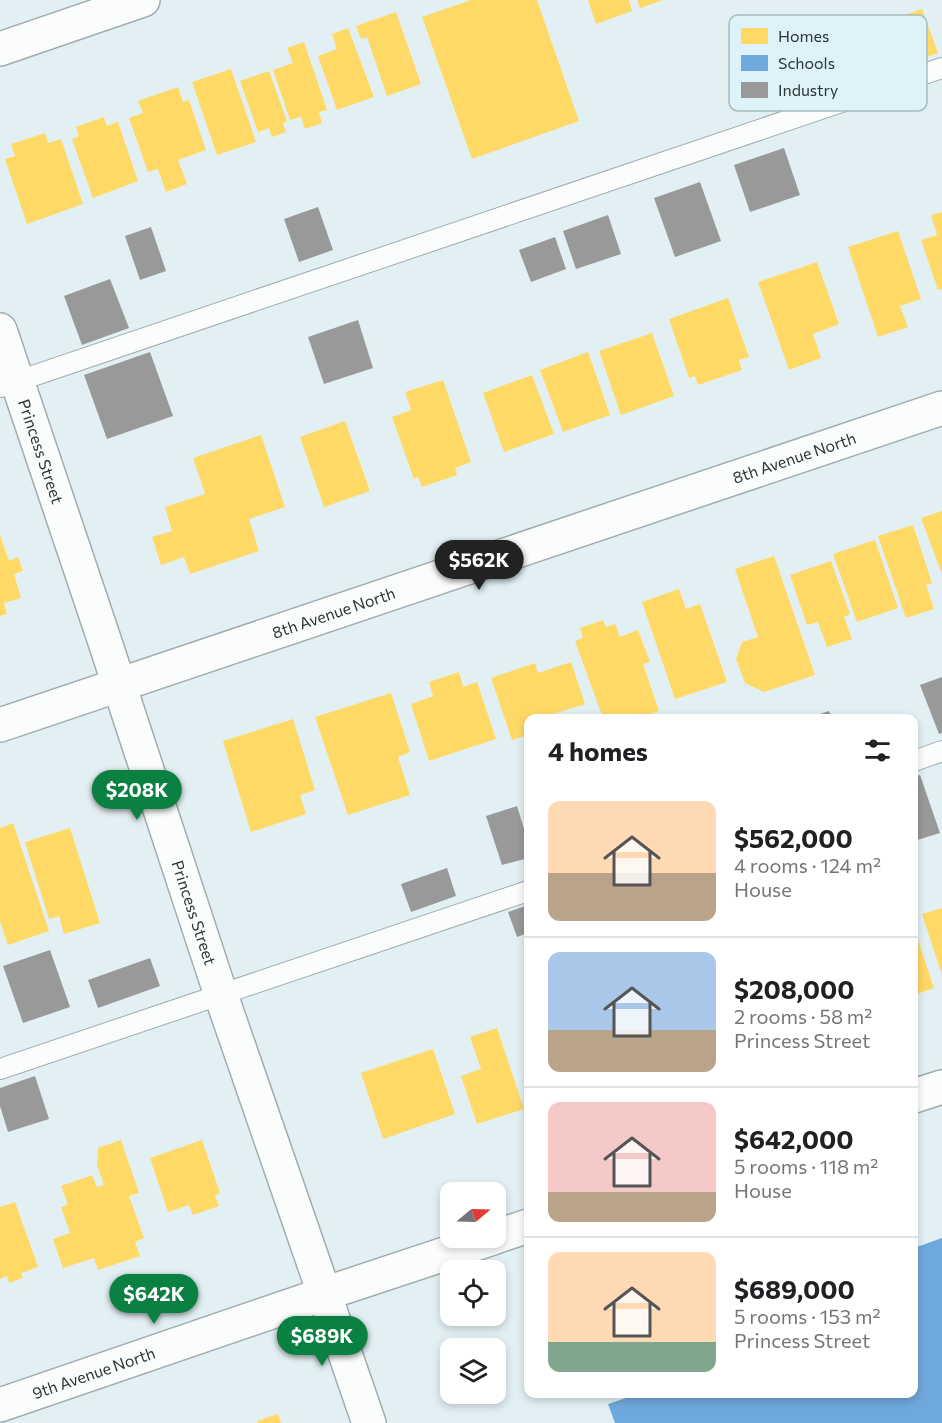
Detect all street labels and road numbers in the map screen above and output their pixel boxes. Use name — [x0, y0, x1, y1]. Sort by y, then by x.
street label: Princess Street — [15, 396, 68, 506]
street label: 8th Avenue North — [730, 428, 858, 487]
street label: 8th Avenue North — [269, 583, 398, 642]
street label: Princess Street — [168, 858, 221, 968]
street label: 9th Avenue North — [30, 1343, 157, 1402]

